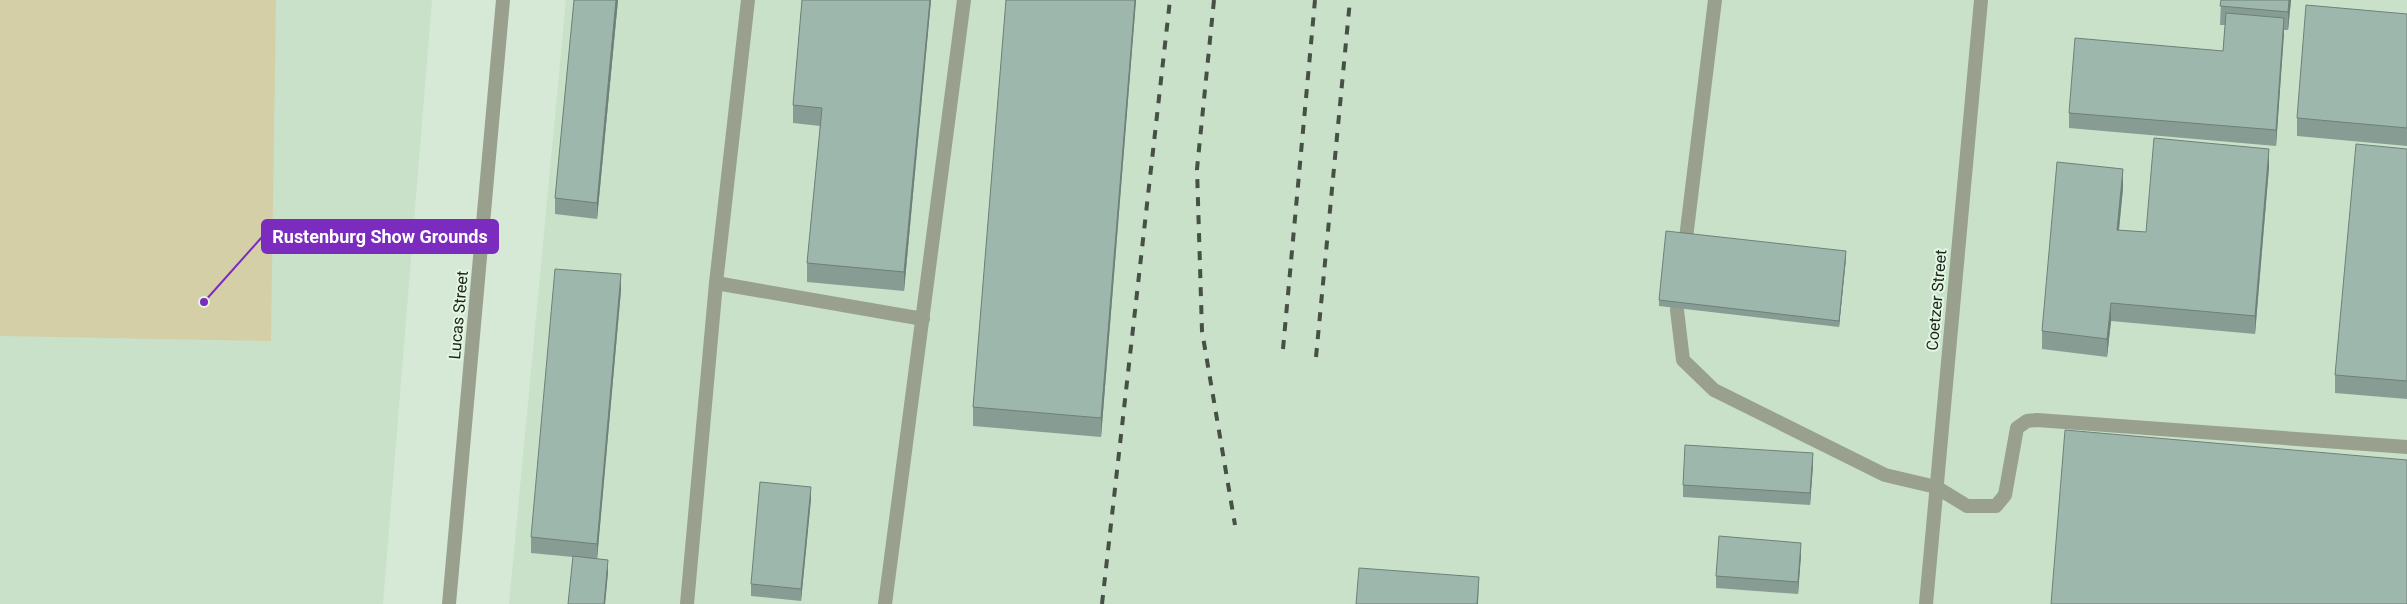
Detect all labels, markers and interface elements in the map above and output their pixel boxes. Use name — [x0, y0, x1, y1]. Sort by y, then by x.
callout: Rustenburg Show Grounds — [262, 220, 498, 253]
text: Rustenburg Show Grounds — [272, 226, 488, 247]
street label: Coetzer Street — [1923, 249, 1950, 351]
street label: Lucas Street — [445, 270, 472, 360]

